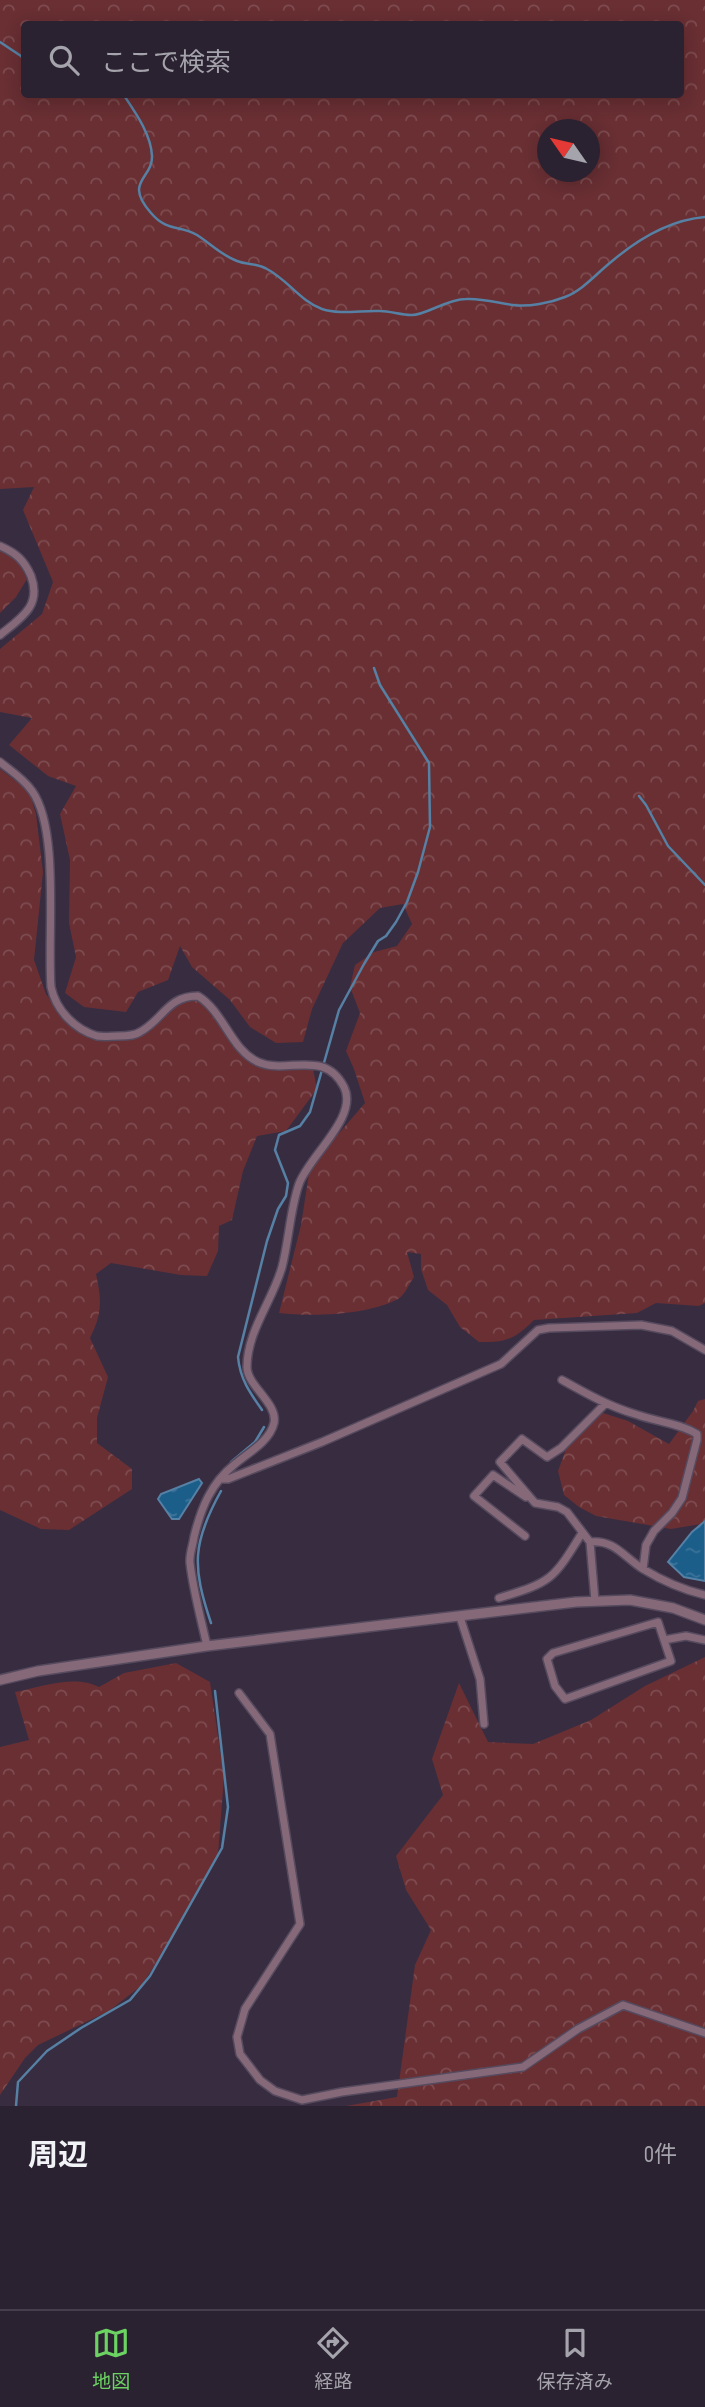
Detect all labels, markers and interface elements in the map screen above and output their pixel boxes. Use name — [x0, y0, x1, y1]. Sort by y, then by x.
search box — [21, 21, 684, 98]
icon: search — [45, 41, 83, 79]
text: ここで検索 — [101, 48, 231, 79]
north arrow — [537, 119, 600, 182]
text: 周辺 — [28, 2138, 88, 2174]
text: 0件 — [644, 2141, 677, 2169]
tab: 地図 — [92, 2324, 130, 2394]
tab: 経路 — [314, 2324, 353, 2394]
tab: 保存済み — [537, 2324, 613, 2394]

